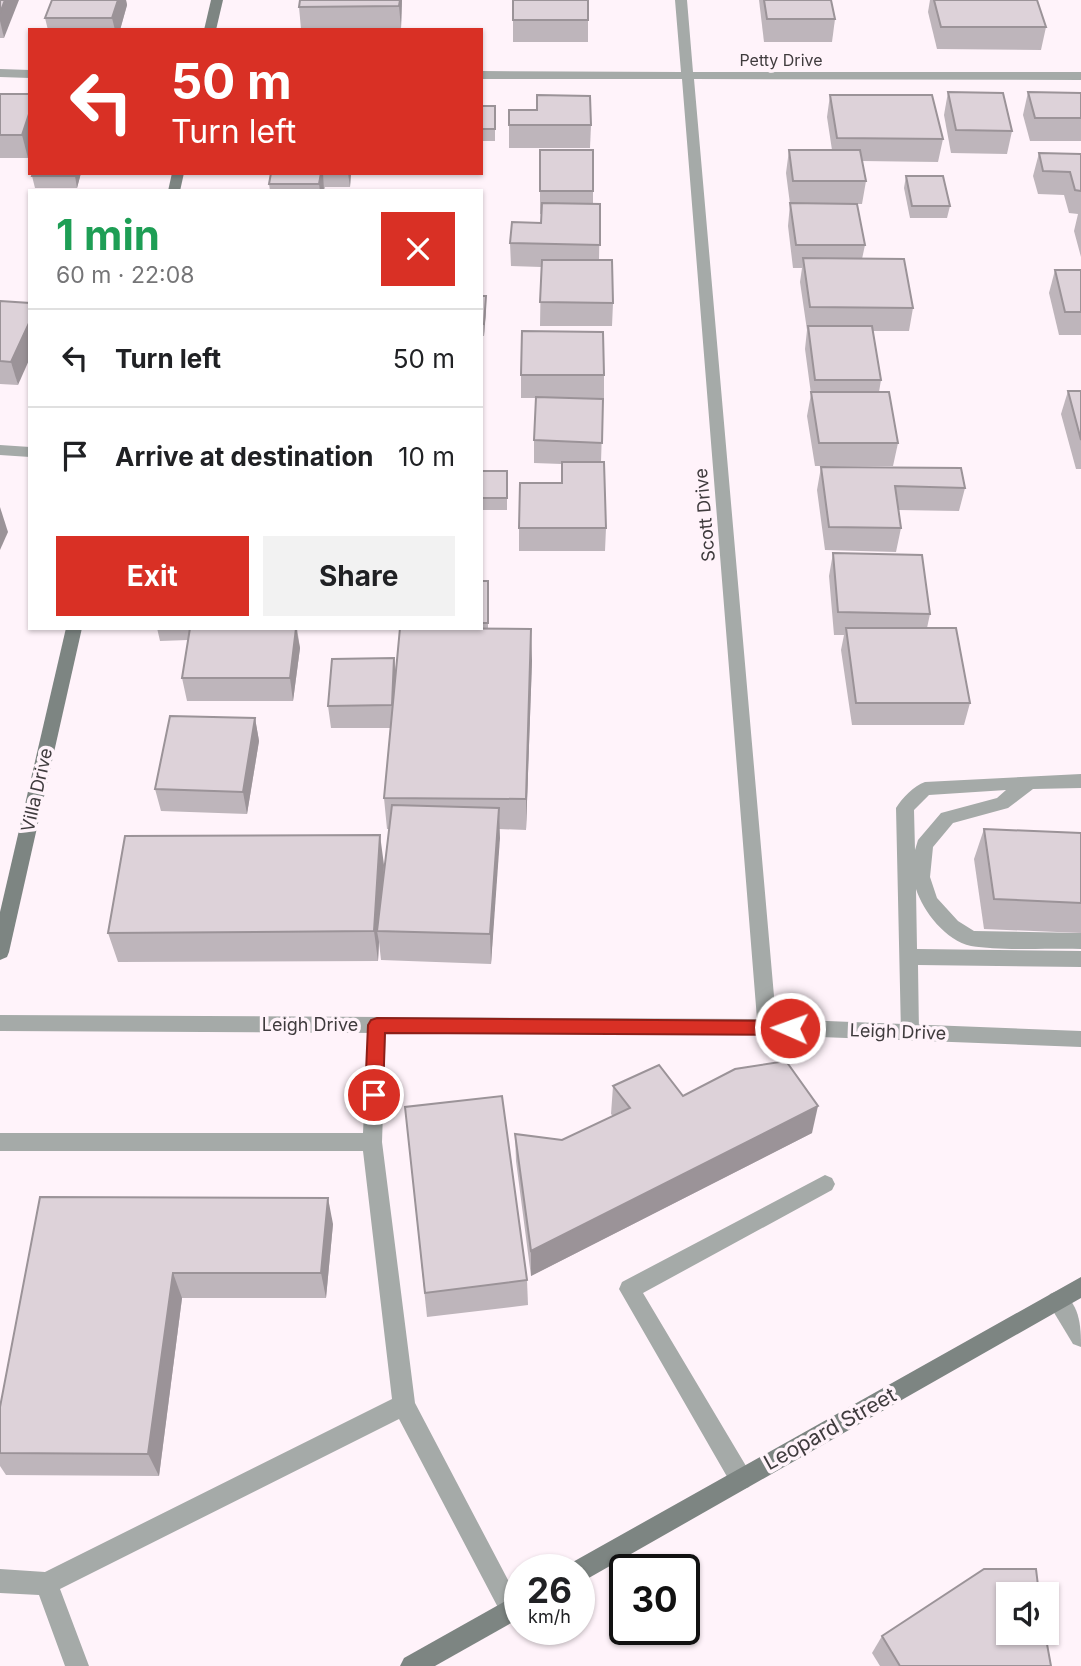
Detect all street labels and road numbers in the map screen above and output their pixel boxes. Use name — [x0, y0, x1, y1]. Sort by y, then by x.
street label: Petty Drive — [739, 50, 823, 70]
street label: Scott Drive — [690, 467, 719, 563]
street label: Villa Drive — [17, 746, 56, 834]
street label: Leigh Drive — [262, 1014, 358, 1035]
street label: Leigh Drive — [849, 1019, 947, 1044]
street label: Leopard Street — [759, 1382, 900, 1475]

